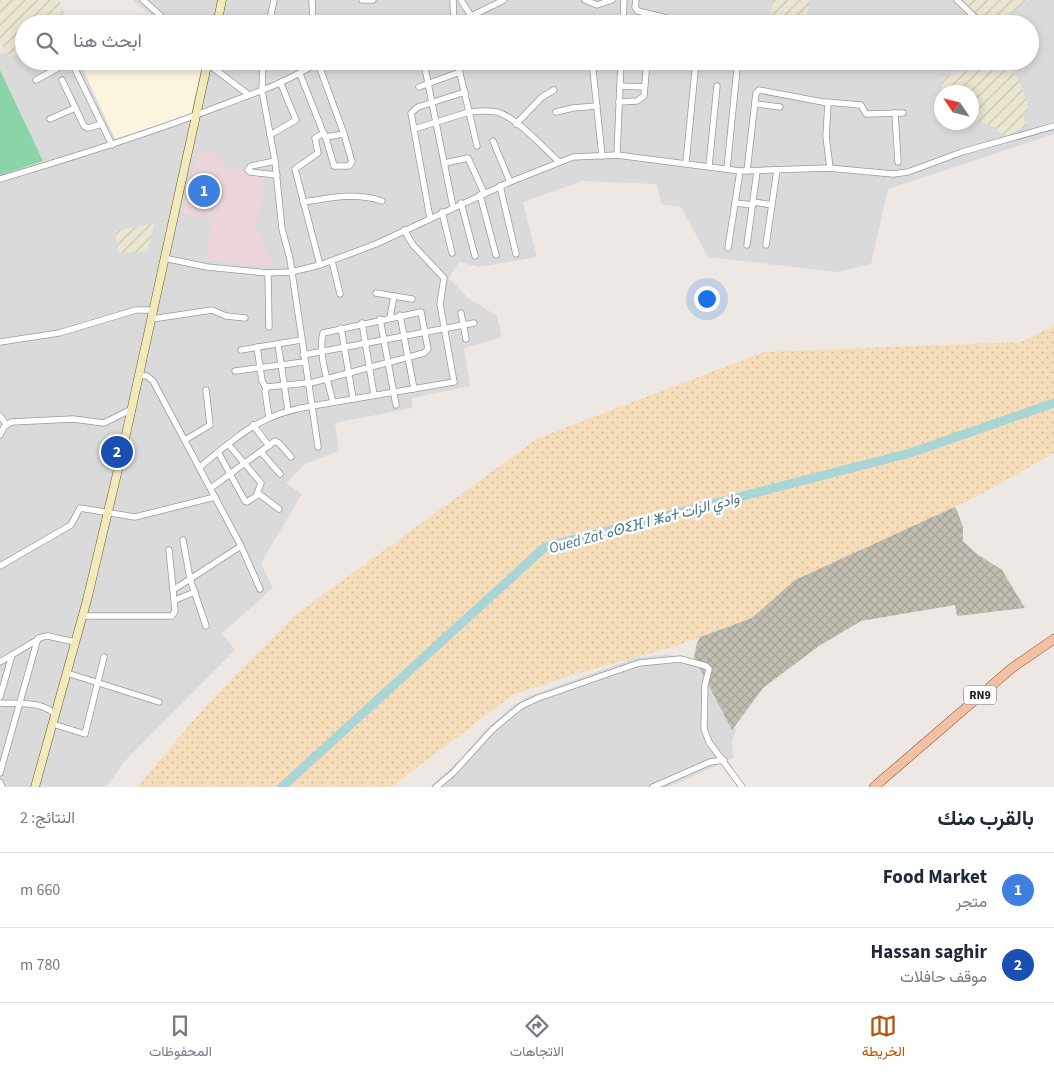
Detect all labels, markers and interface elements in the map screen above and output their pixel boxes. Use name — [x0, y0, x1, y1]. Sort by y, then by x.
search box — [15, 15, 1039, 70]
text: ابحث هنا — [73, 28, 142, 55]
icon: search — [33, 29, 61, 57]
north arrow — [934, 85, 979, 130]
pin: 1 — [188, 172, 220, 210]
your location — [694, 286, 720, 312]
pin: 2 — [101, 433, 133, 471]
water label: Oued Zat ⴰⵙⵉⴼ ⵏ ⵥⴰⵜ وادي الزات — [546, 488, 742, 560]
road number: RN9 — [964, 686, 996, 704]
text: بالقرب منك — [938, 803, 1034, 833]
text: النتائج: 2 — [20, 807, 75, 829]
text: Food Market — [883, 864, 987, 891]
text: 660 m — [20, 879, 60, 901]
text: 1 — [1014, 879, 1022, 901]
text: متجر — [956, 891, 987, 913]
text: Hassan saghir — [870, 939, 987, 966]
text: 780 m — [20, 954, 60, 976]
text: 2 — [1014, 954, 1022, 976]
text: موقف حافلات — [900, 966, 987, 988]
tab: المحفوظات — [149, 1012, 212, 1064]
tab: الاتجاهات — [510, 1012, 564, 1064]
tab: الخريطة — [862, 1012, 905, 1064]

